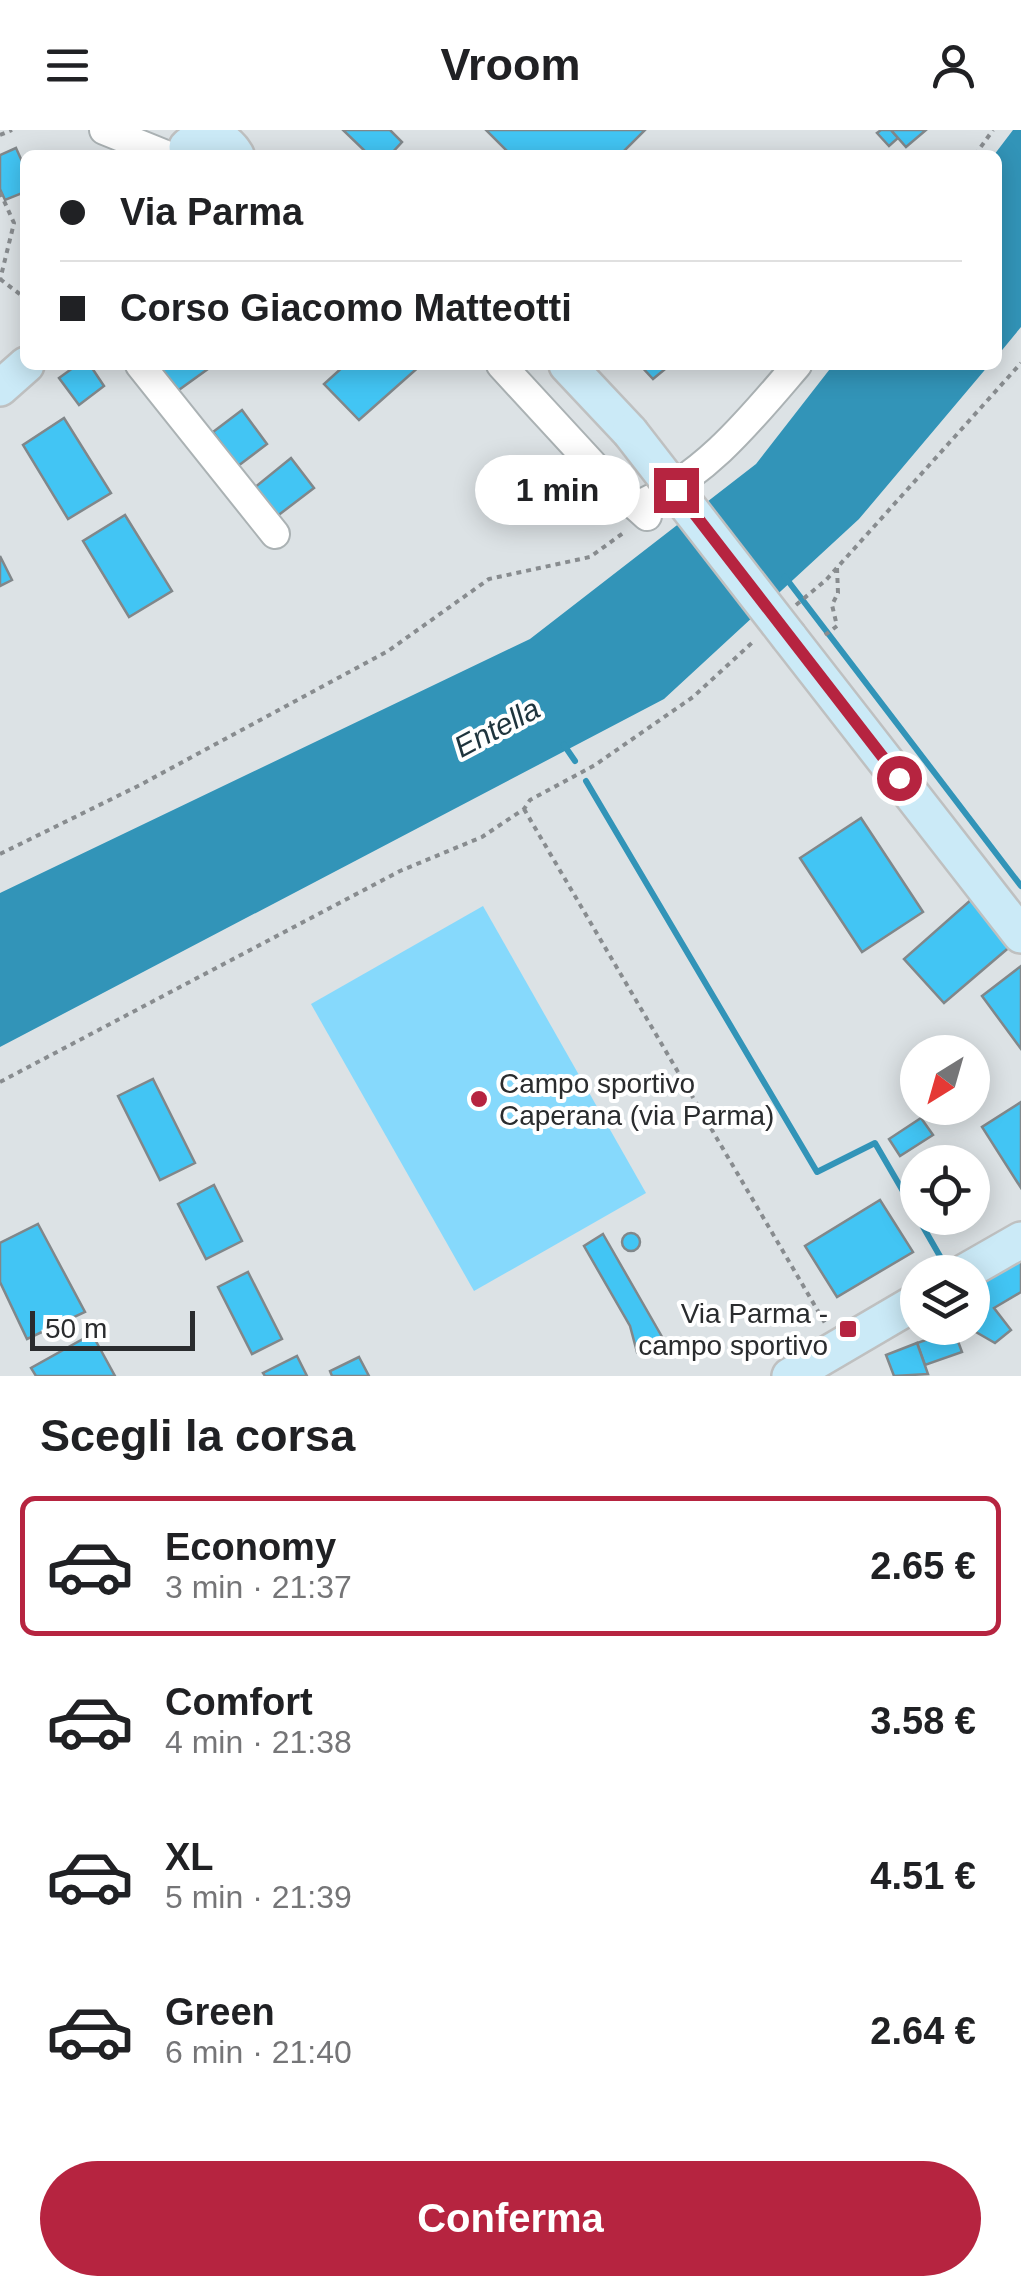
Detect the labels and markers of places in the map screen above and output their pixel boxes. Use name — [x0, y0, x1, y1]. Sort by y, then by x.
place label: Campo sportivo Caperana (via Parma) — [499, 1068, 774, 1131]
marker: Campo sportivo Caperana (via Parma) — [468, 1088, 490, 1110]
place label: Via Parma - campo sportivo — [638, 1298, 828, 1361]
marker: Via Parma - campo sportivo — [837, 1318, 859, 1340]

